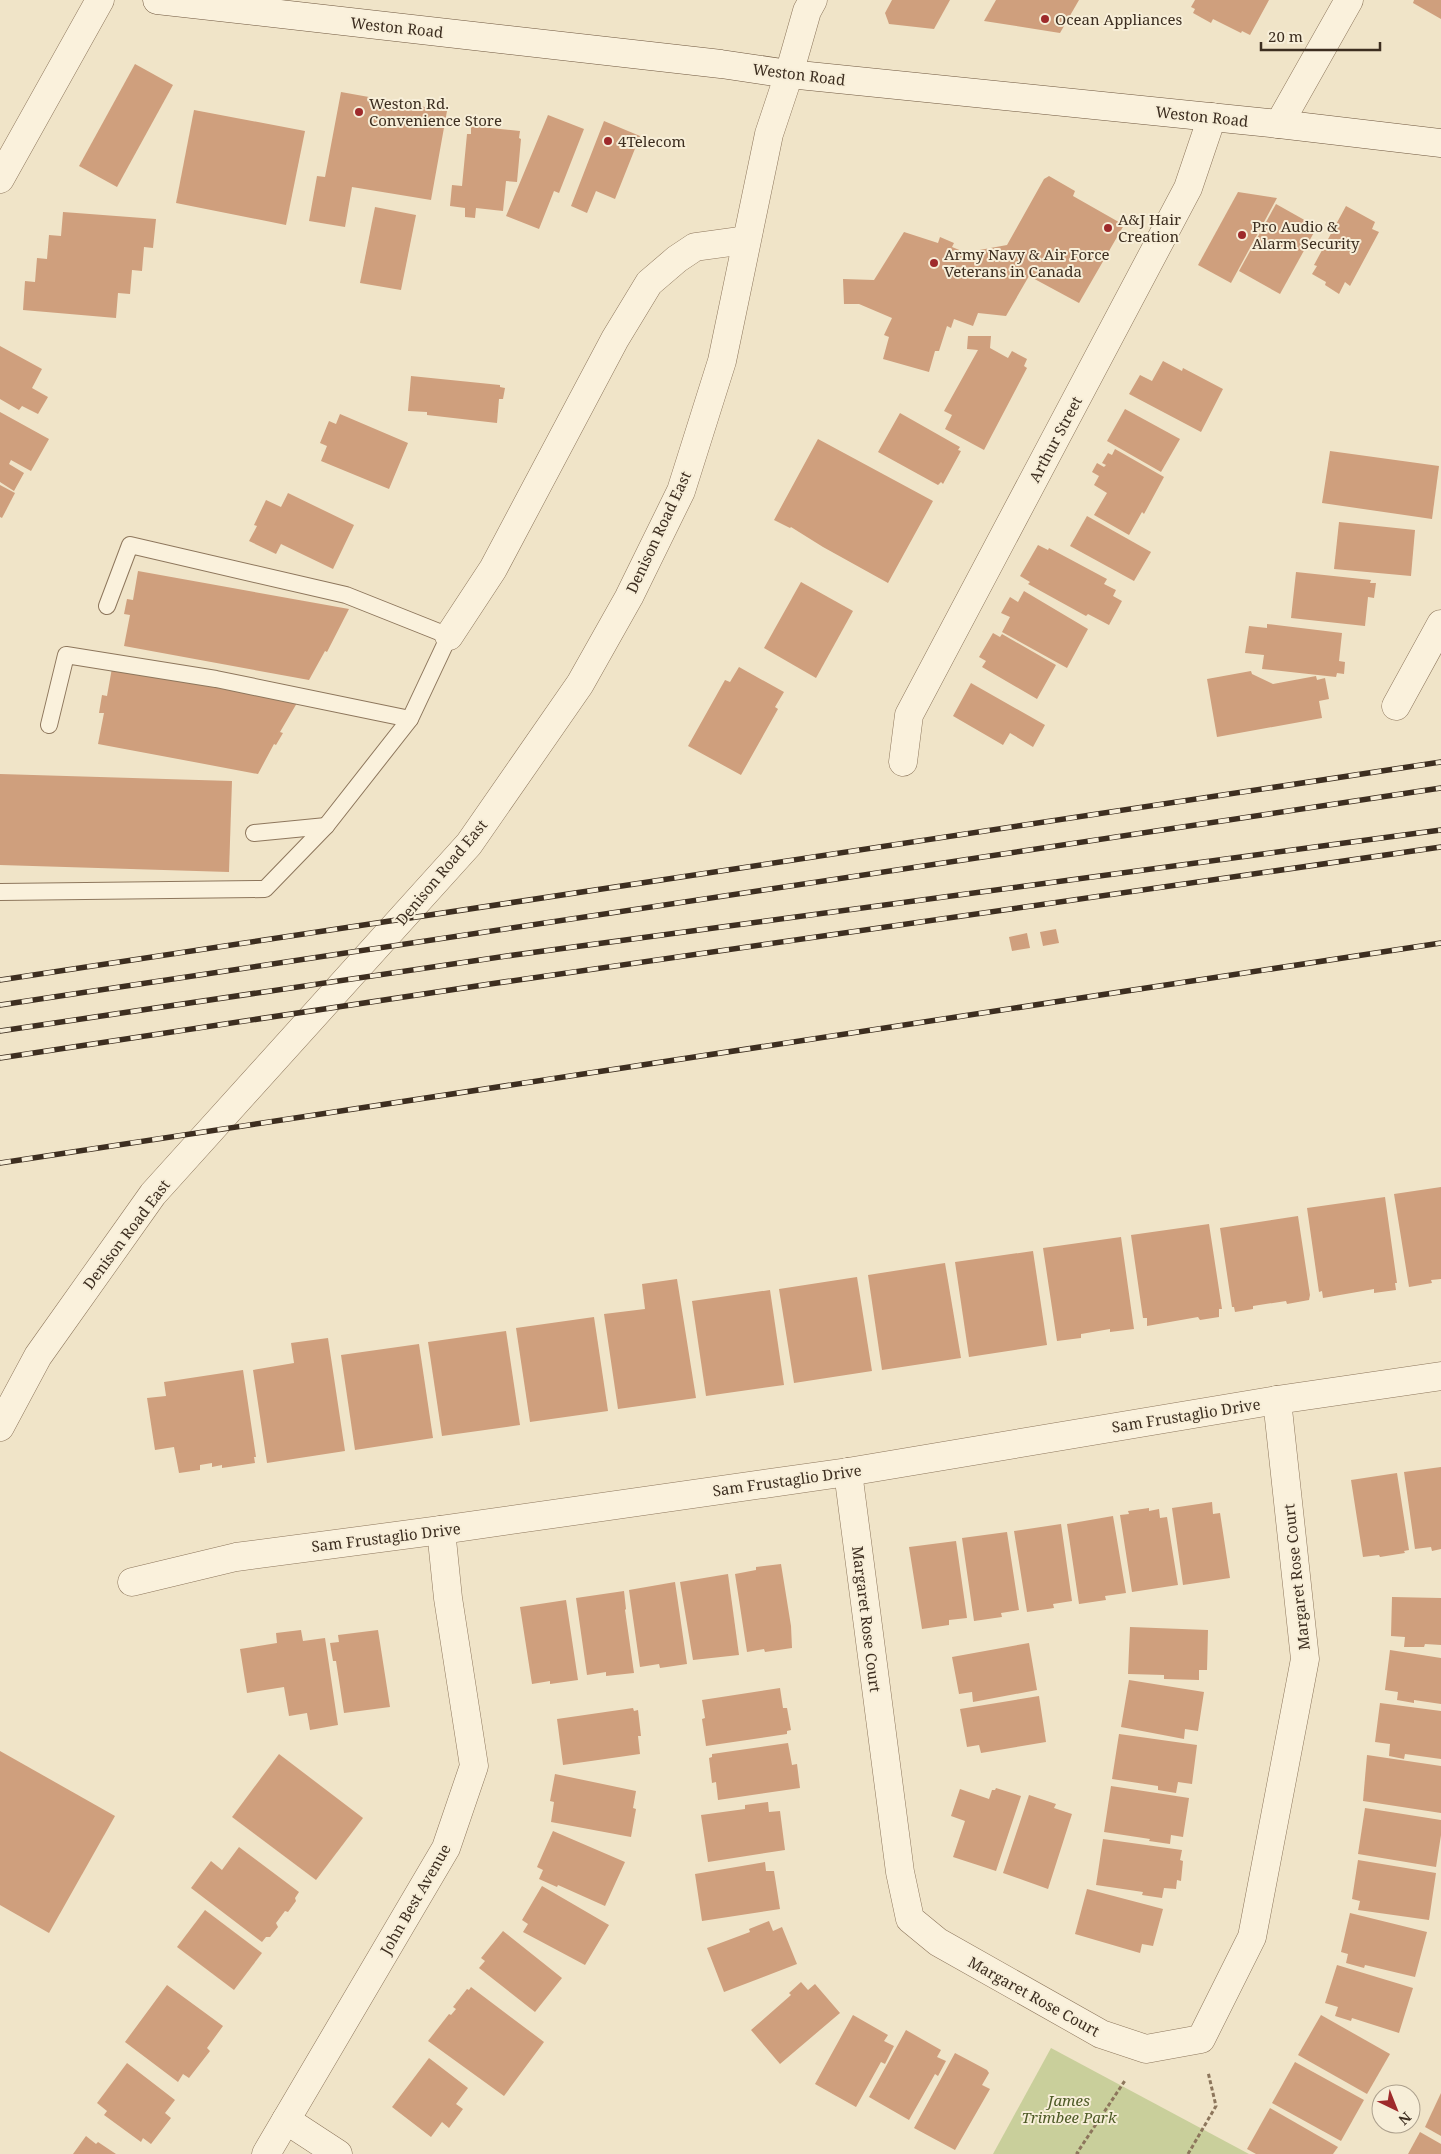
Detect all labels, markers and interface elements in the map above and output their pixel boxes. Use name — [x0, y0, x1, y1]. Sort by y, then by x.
place label: Ocean Appliances — [1055, 9, 1183, 29]
street label: Weston Road — [350, 12, 444, 42]
marker: Ocean Appliances — [1039, 13, 1051, 25]
scale bar — [1261, 20, 1380, 52]
text: 20 m — [1268, 26, 1303, 46]
street label: Weston Road — [751, 58, 847, 90]
place label: Weston Rd. Convenience Store — [369, 93, 502, 130]
street label: Weston Road — [1155, 101, 1249, 131]
marker: Weston Rd. Convenience Store — [353, 106, 365, 118]
place label: 4Telecom — [618, 131, 686, 151]
marker: 4Telecom — [602, 135, 614, 147]
place label: A&J Hair Creation — [1118, 209, 1181, 246]
place label: Pro Audio & Alarm Security — [1252, 216, 1360, 253]
marker: A&J Hair Creation — [1102, 222, 1114, 234]
marker: Pro Audio & Alarm Security — [1236, 229, 1248, 241]
place label: Army Navy & Air Force Veterans in Canada — [944, 244, 1110, 281]
marker: Army Navy & Air Force Veterans in Canada — [928, 257, 940, 269]
street label: Arthur Street — [1024, 392, 1086, 486]
street label: Denison Road East — [621, 468, 695, 596]
street label: Denison Road East — [391, 815, 491, 929]
street label: Denison Road East — [78, 1175, 174, 1293]
street label: Sam Frustaglio Drive — [1110, 1393, 1262, 1437]
street label: Sam Frustaglio Drive — [711, 1460, 863, 1500]
street label: Margaret Rose Court — [1278, 1503, 1314, 1651]
street label: Sam Frustaglio Drive — [310, 1518, 462, 1556]
street label: Margaret Rose Court — [848, 1545, 886, 1693]
street label: John Best Avenue — [375, 1840, 455, 1959]
street label: Margaret Rose Court — [965, 1952, 1103, 2040]
north arrow — [1371, 2084, 1421, 2134]
park label: James Trimbee Park — [1022, 2090, 1117, 2127]
text: N — [1395, 2108, 1416, 2130]

